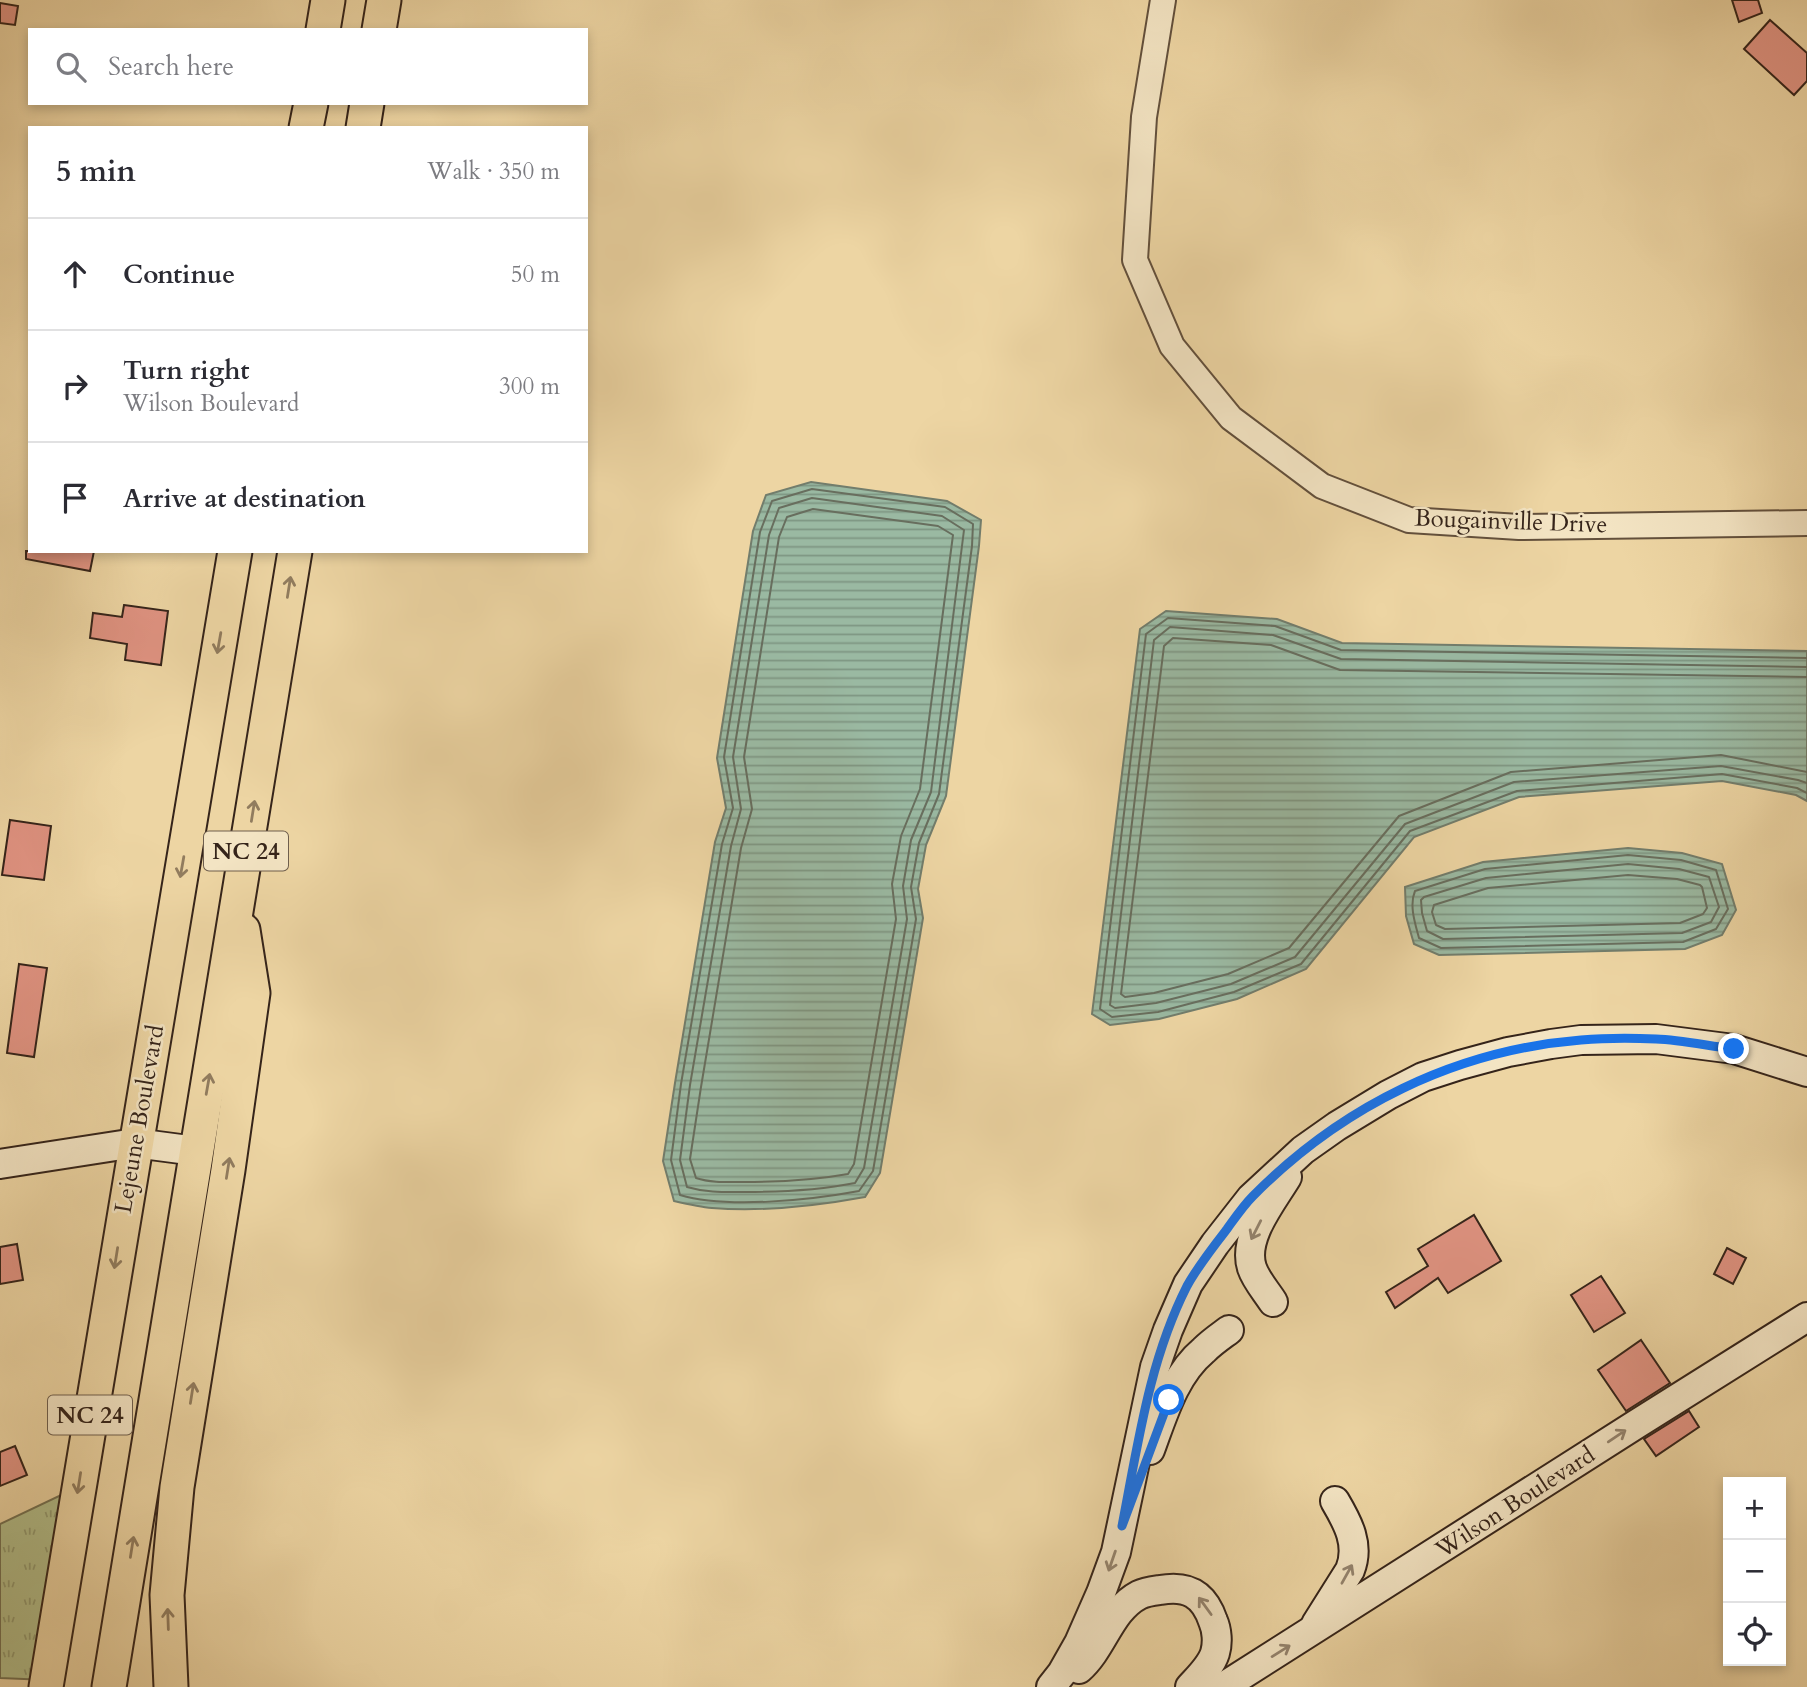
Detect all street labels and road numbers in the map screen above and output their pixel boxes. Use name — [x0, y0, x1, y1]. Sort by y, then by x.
street label: Bougainville Drive — [1414, 502, 1608, 541]
road number: NC 24 — [204, 832, 288, 870]
street label: Lejeune Boulevard — [107, 1022, 172, 1216]
road number: NC 24 — [48, 1396, 132, 1434]
street label: Wilson Boulevard — [1428, 1438, 1602, 1567]

